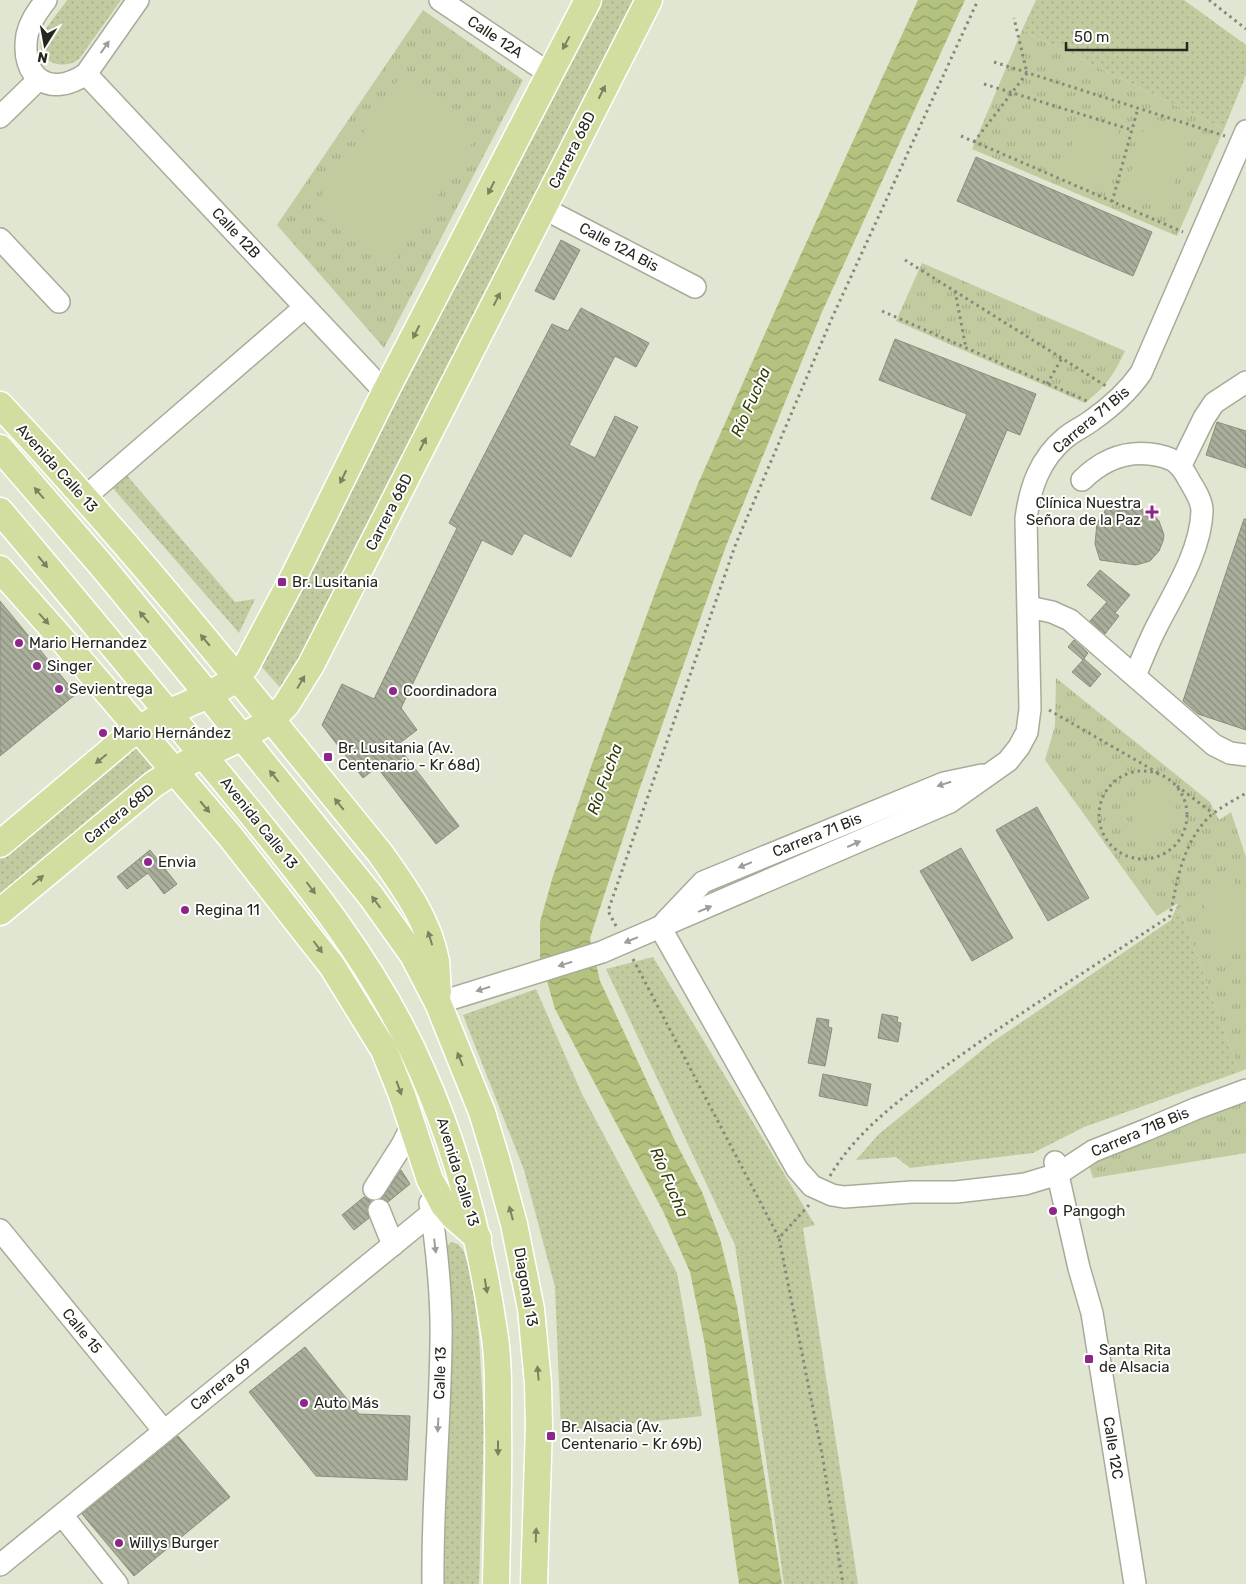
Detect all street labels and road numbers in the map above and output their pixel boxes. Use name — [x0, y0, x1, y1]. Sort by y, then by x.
street label: Calle 12A — [464, 12, 526, 62]
street label: Carrera 68D — [545, 108, 599, 192]
street label: Calle 12B — [208, 204, 264, 262]
street label: Calle 12A Bis — [576, 219, 662, 276]
street label: Carrera 71 Bis — [1049, 382, 1133, 457]
street label: Avenida Calle 13 — [13, 420, 101, 516]
street label: Carrera 68D — [362, 470, 416, 554]
street label: Avenida Calle 13 — [217, 774, 301, 872]
street label: Carrera 68D — [81, 780, 157, 848]
street label: Carrera 71 Bis — [770, 809, 865, 861]
street label: Carrera 71B Bis — [1088, 1103, 1192, 1161]
street label: Avenida Calle 13 — [433, 1115, 483, 1229]
street label: Diagonal 13 — [510, 1246, 542, 1328]
street label: Calle 15 — [58, 1305, 106, 1357]
street label: Calle 13 — [430, 1346, 450, 1400]
street label: Carrera 69 — [187, 1354, 255, 1414]
street label: Calle 12C — [1099, 1416, 1127, 1480]

